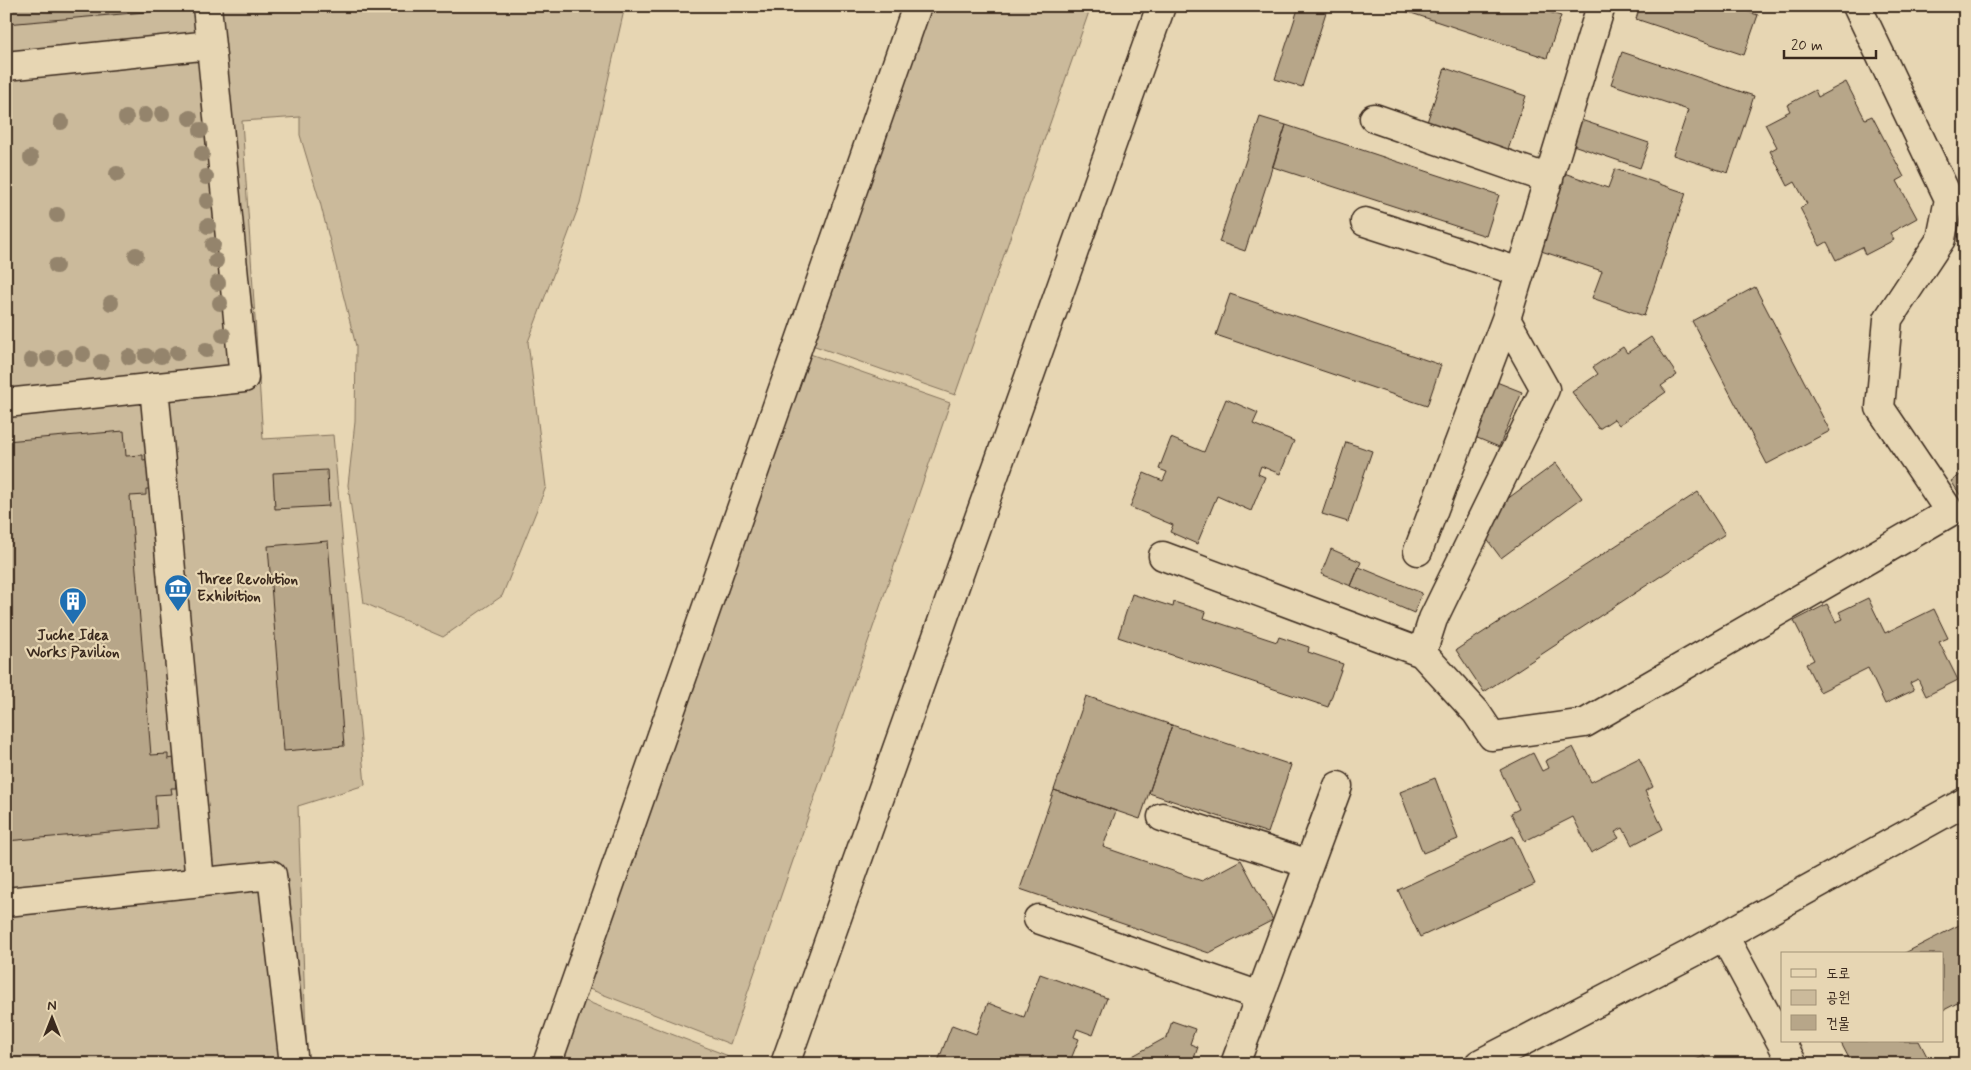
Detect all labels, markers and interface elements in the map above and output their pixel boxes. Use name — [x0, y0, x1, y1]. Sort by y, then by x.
scale bar — [1784, 28, 1876, 60]
text: 20 m — [1791, 36, 1823, 56]
place label: Three Revolution Exhibition — [197, 570, 298, 607]
museum icon: Three Revolution Exhibition — [163, 573, 193, 612]
building icon: Juche Idea Works Pavilion — [58, 586, 88, 625]
place label: Juche Idea Works Pavilion — [25, 626, 120, 663]
legend — [1781, 952, 1944, 1042]
text: 도로 — [1826, 964, 1850, 984]
text: 공원 — [1826, 988, 1850, 1008]
north arrow — [28, 992, 78, 1042]
text: N — [47, 997, 57, 1015]
text: 건물 — [1826, 1014, 1850, 1034]

